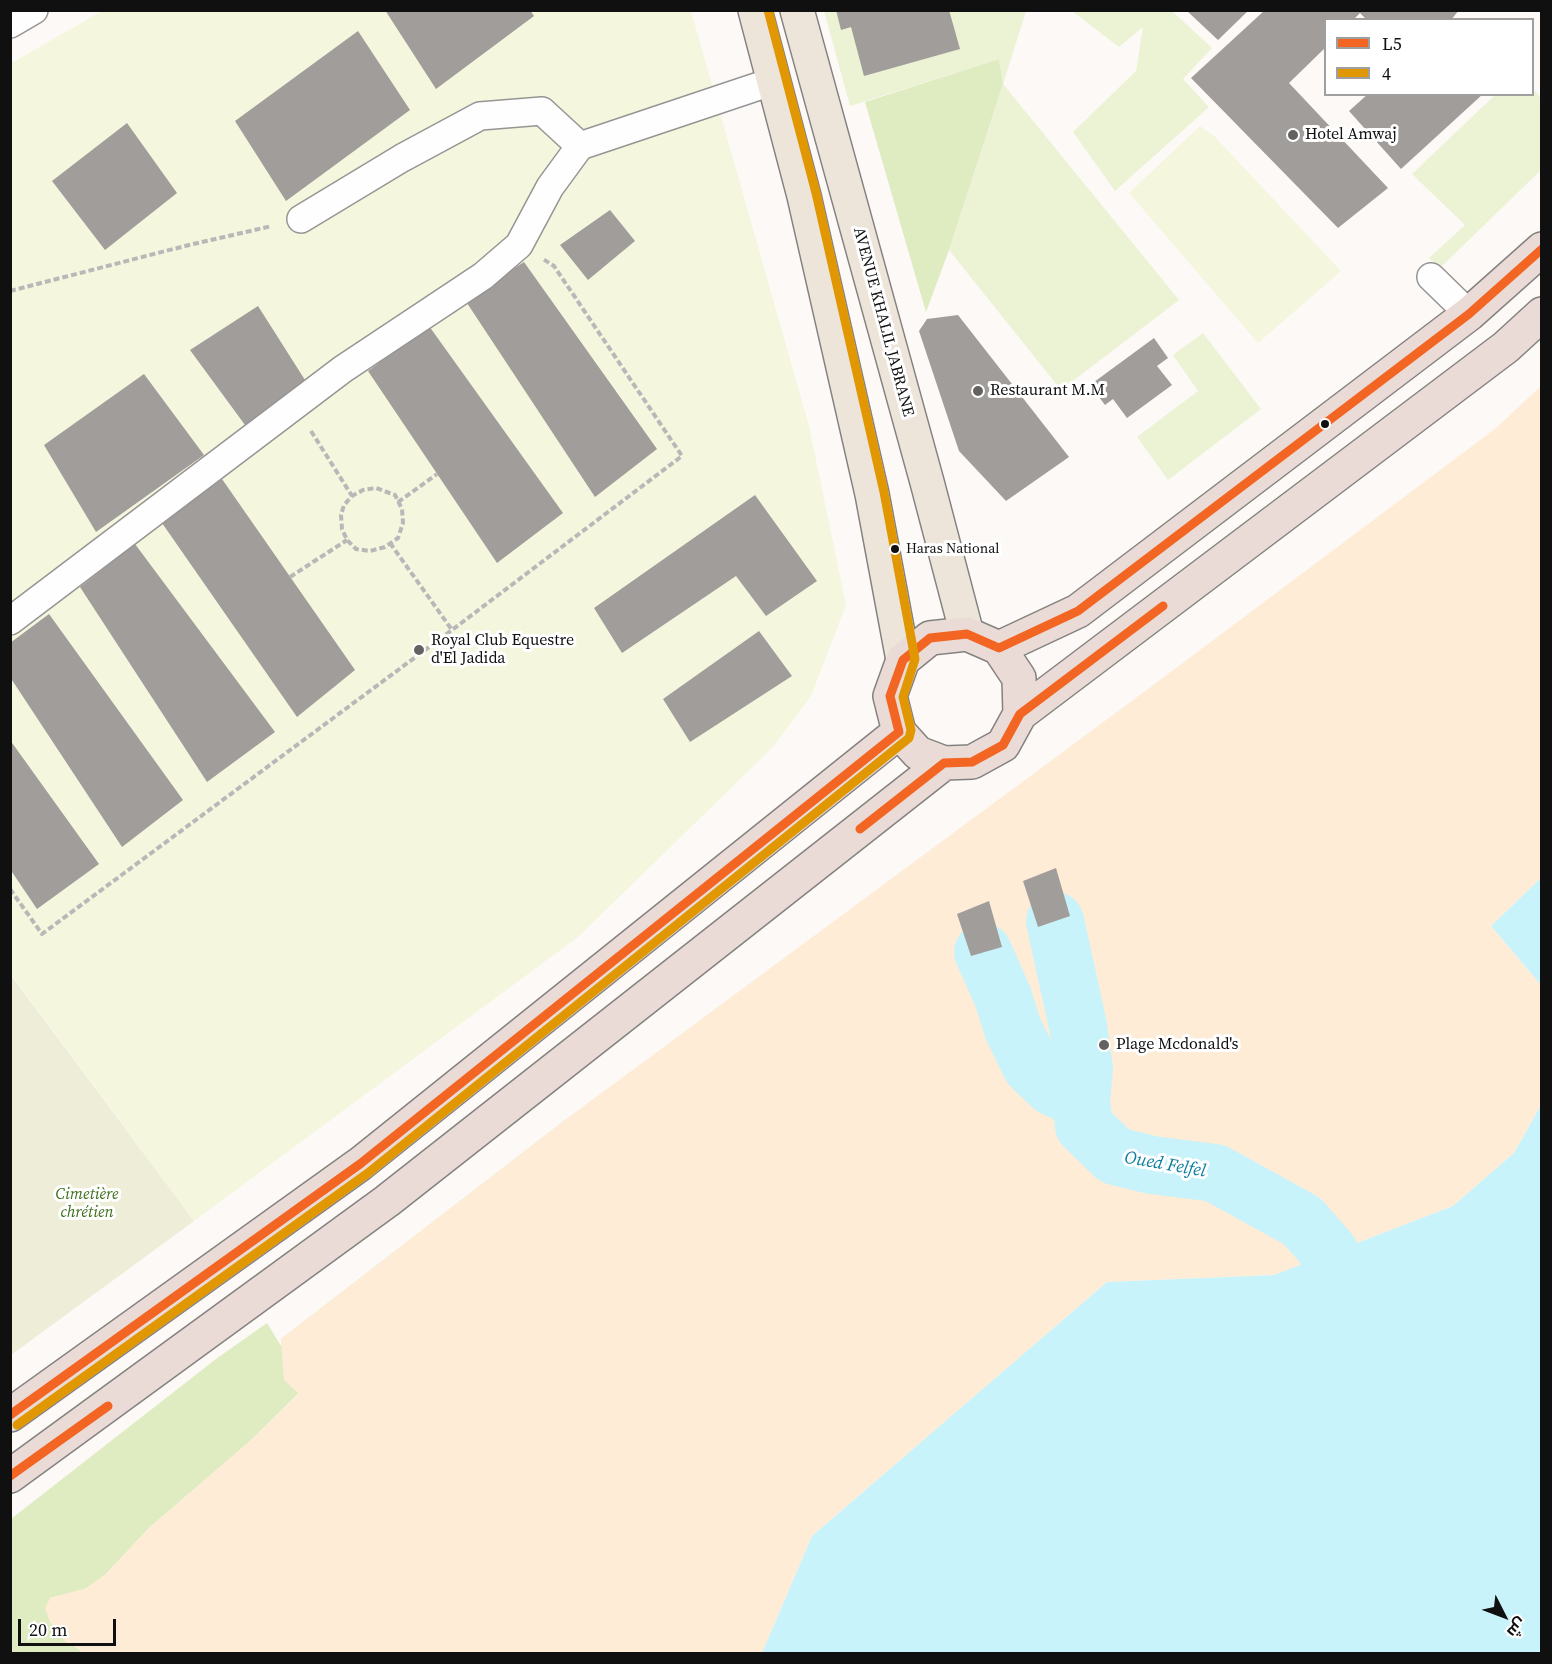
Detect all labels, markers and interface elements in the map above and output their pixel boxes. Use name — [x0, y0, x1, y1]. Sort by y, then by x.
legend — [1324, 18, 1534, 96]
text: L5 — [1382, 31, 1402, 56]
text: 4 — [1382, 61, 1391, 86]
place label: Hotel Amwaj — [1305, 125, 1397, 145]
marker: Hotel Amwaj — [1286, 128, 1300, 142]
street label: AVENUE KHALIL JABRANE — [848, 225, 918, 419]
place label: Restaurant M.M — [990, 381, 1105, 401]
marker: Restaurant M.M — [971, 384, 985, 398]
unlabelled marker — [1319, 418, 1331, 430]
place label: Haras National — [906, 541, 999, 557]
marker: Haras National — [889, 543, 901, 555]
place label: Royal Club Equestre d'El Jadida — [431, 631, 574, 669]
marker: Royal Club Equestre d'El Jadida — [412, 643, 426, 657]
place label: Plage Mcdonald's — [1116, 1035, 1239, 1055]
marker: Plage Mcdonald's — [1097, 1038, 1111, 1052]
water label: Oued Felfel — [1123, 1147, 1207, 1183]
park label: Cimetière chrétien — [55, 1185, 119, 1223]
north arrow — [1474, 1586, 1534, 1646]
scale bar — [21, 1607, 118, 1645]
text: ش — [1502, 1613, 1532, 1643]
text: 20 m — [29, 1617, 67, 1642]

